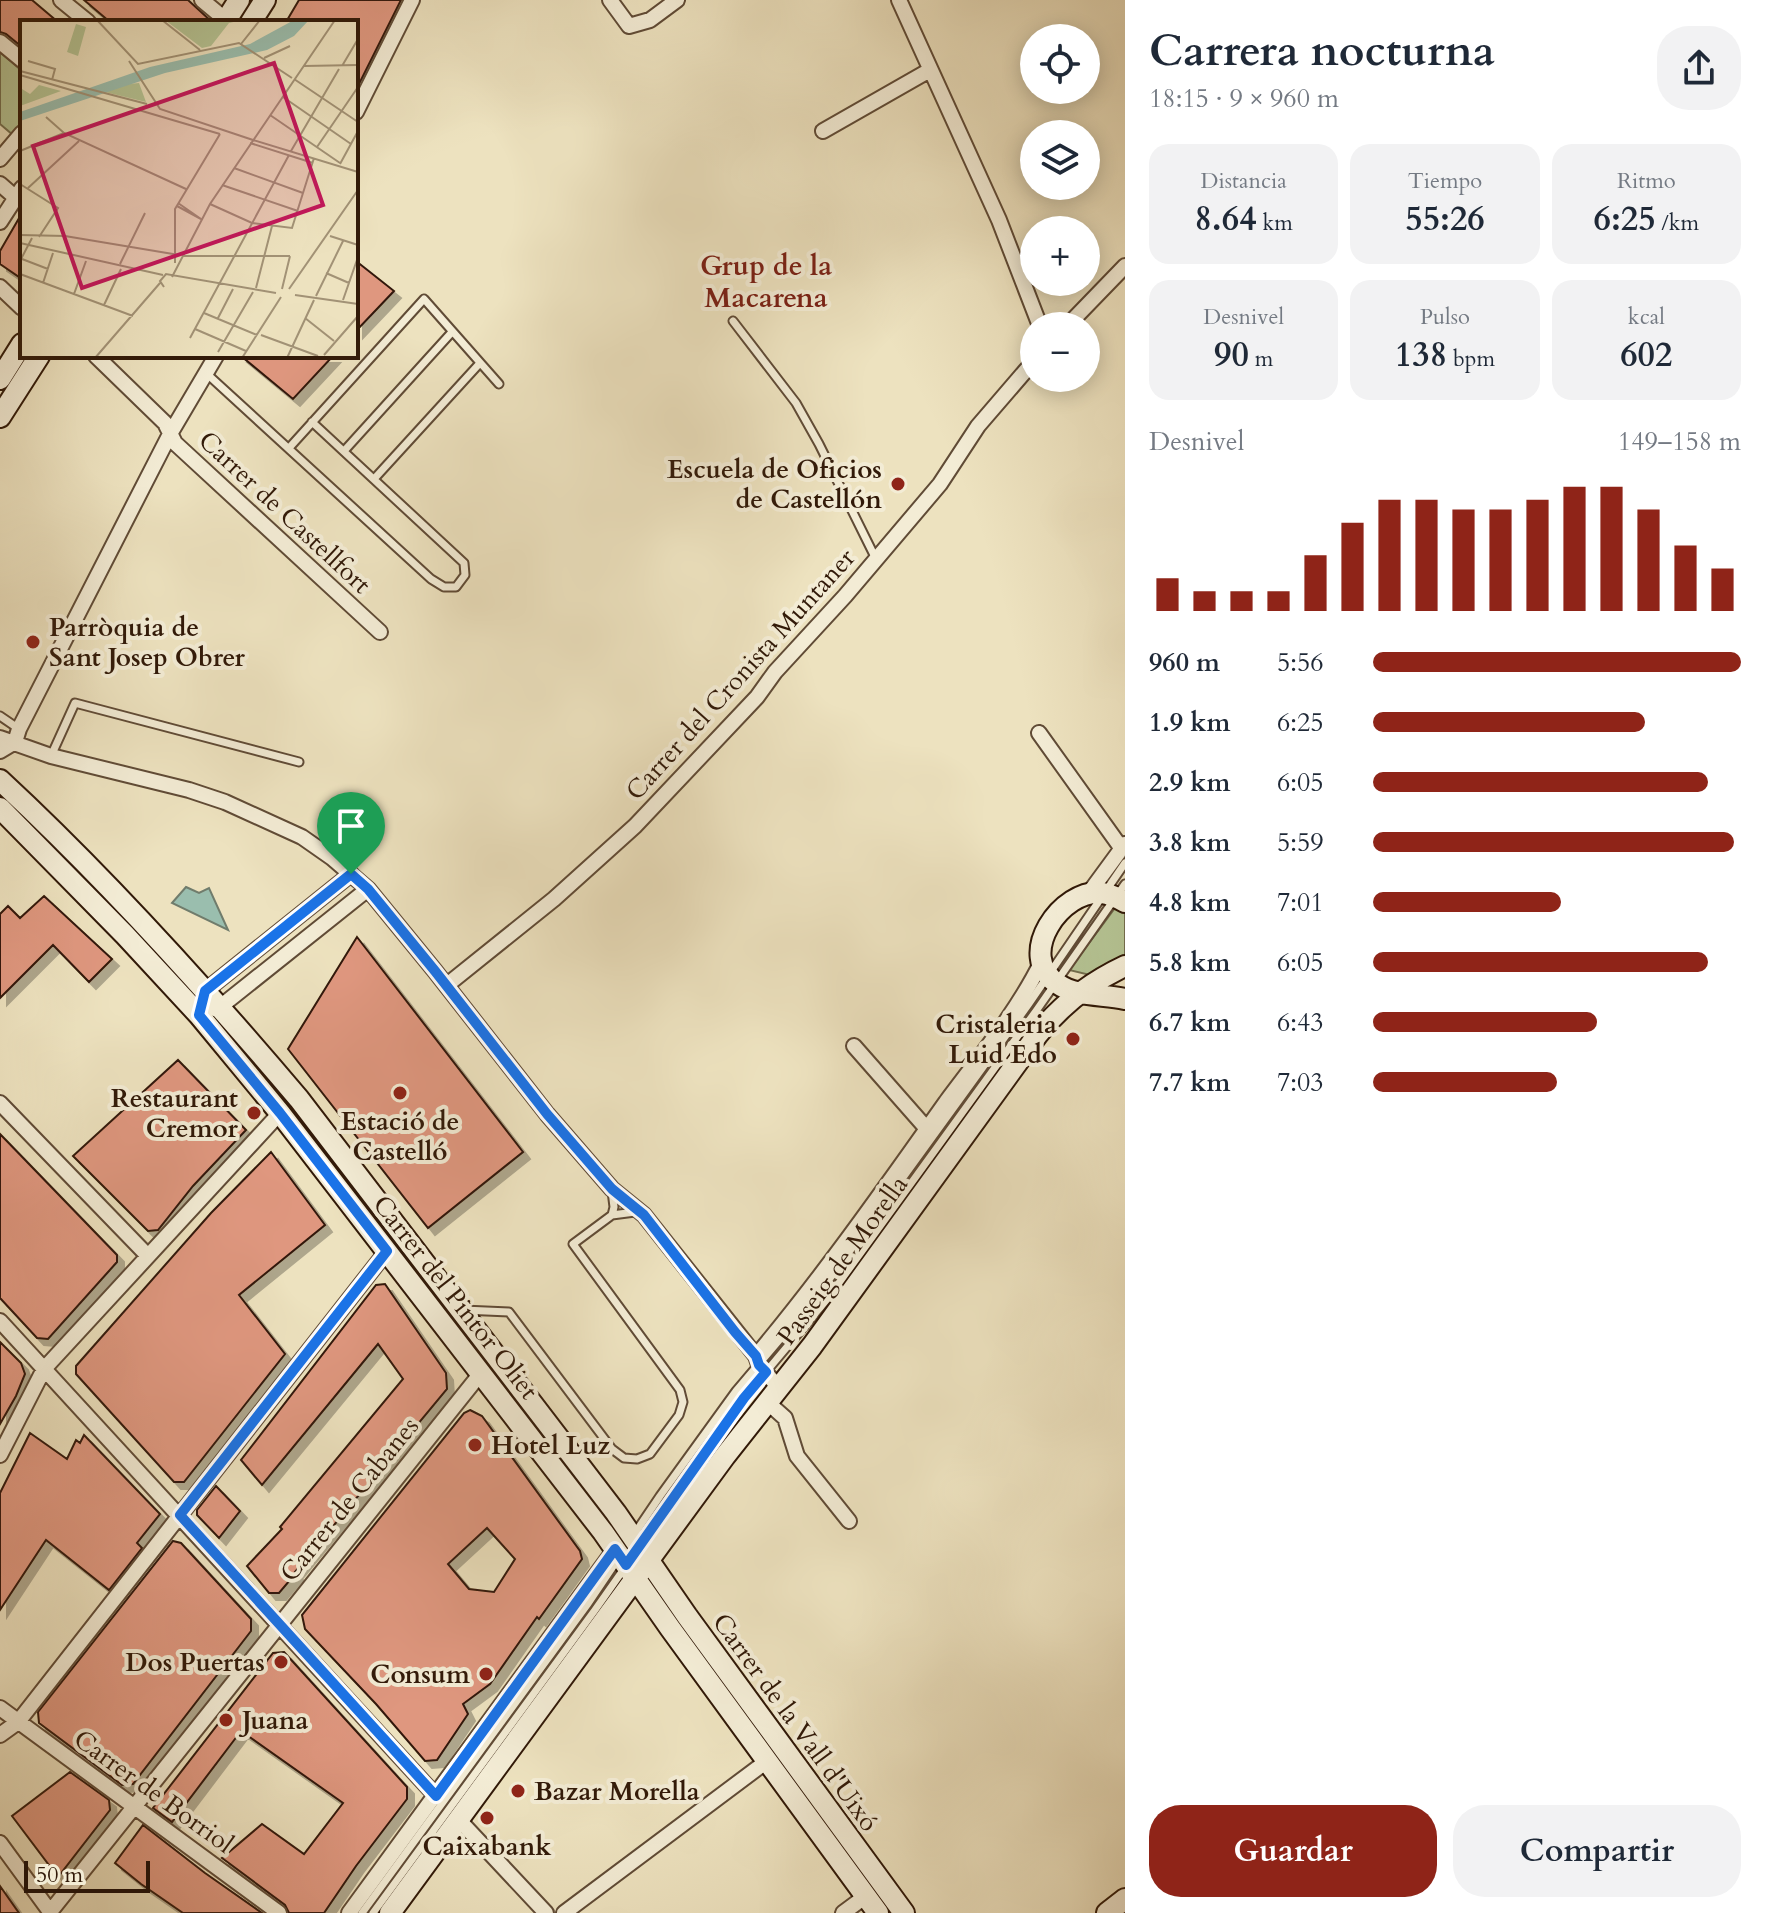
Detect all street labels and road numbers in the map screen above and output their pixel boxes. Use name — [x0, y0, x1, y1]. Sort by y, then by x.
street label: Carrer de Castellfort — [191, 423, 378, 601]
street label: Carrer del Cronista Muntaner — [618, 541, 863, 808]
street label: Passeig de Morella — [769, 1168, 916, 1352]
street label: Carrer del Pintor Oliet — [365, 1188, 546, 1407]
street label: Carrer de Cabanes — [272, 1410, 427, 1589]
street label: Carrer de la Vall d'Uixó — [705, 1606, 887, 1838]
street label: Carrer de Borriol — [67, 1722, 241, 1862]

